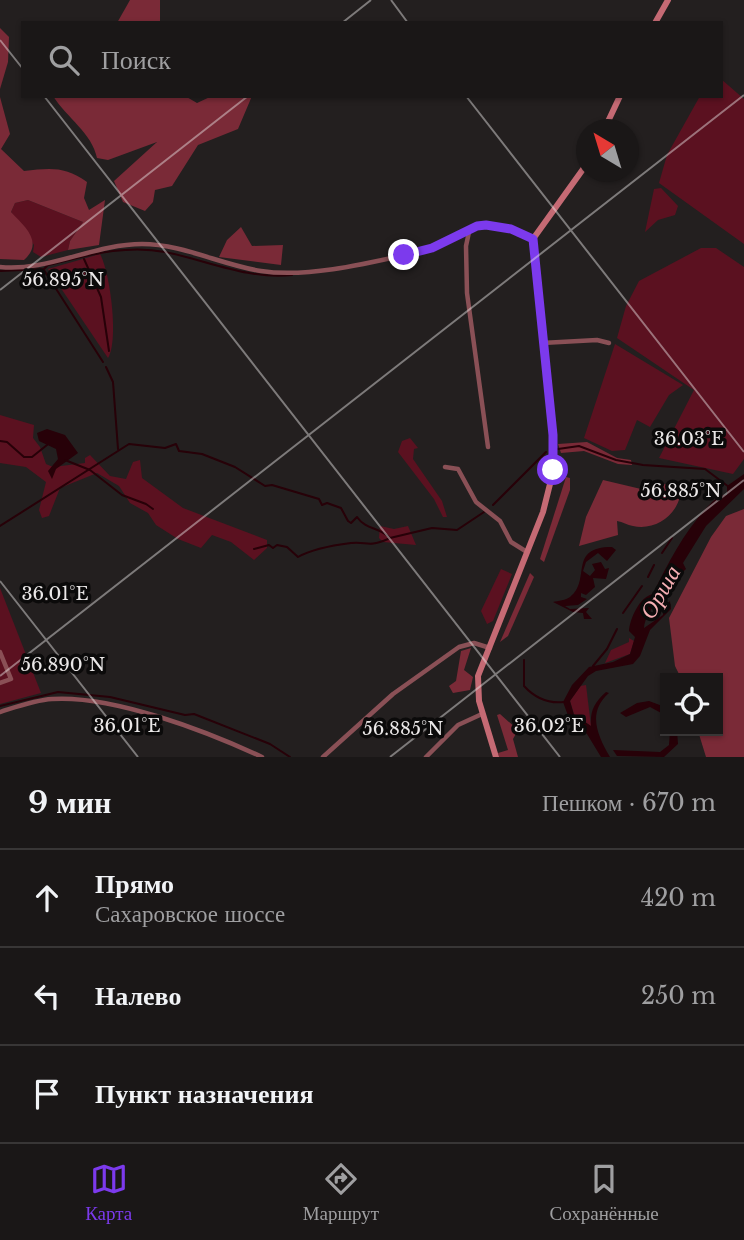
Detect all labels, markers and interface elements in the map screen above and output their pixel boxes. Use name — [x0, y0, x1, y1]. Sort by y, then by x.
search box — [21, 21, 723, 98]
icon: search — [45, 41, 83, 79]
text: Поиск — [101, 44, 171, 76]
north arrow — [576, 119, 639, 182]
route end — [388, 239, 419, 270]
text: 56.895°N — [22, 269, 104, 291]
text: 36.03°E — [654, 428, 724, 450]
route start — [537, 454, 568, 485]
text: 56.885°N — [640, 480, 722, 502]
water label: Орша — [634, 560, 686, 624]
text: 36.01°E — [21, 583, 89, 605]
text: 56.890°N — [21, 654, 105, 676]
map controls — [660, 673, 723, 736]
button: locate — [660, 673, 723, 736]
text: 36.01°E — [93, 715, 161, 737]
text: 36.02°E — [514, 715, 584, 737]
text: 56.885°N — [362, 718, 444, 740]
text: 9 мин — [28, 784, 111, 821]
text: Пешком · 670 m — [542, 789, 716, 817]
text: Прямо — [95, 868, 174, 900]
icon: ahead — [28, 879, 66, 917]
text: 420 m — [641, 884, 716, 912]
text: Сахаровское шоссе — [95, 900, 285, 928]
icon: left — [28, 977, 66, 1015]
text: Налево — [95, 980, 181, 1012]
text: 250 m — [641, 982, 716, 1010]
icon: arrive — [28, 1075, 66, 1113]
text: Пункт назначения — [95, 1078, 313, 1110]
tab: Карта — [85, 1160, 132, 1225]
tab: Маршрут — [303, 1160, 379, 1225]
tab: Сохранённые — [550, 1160, 659, 1225]

